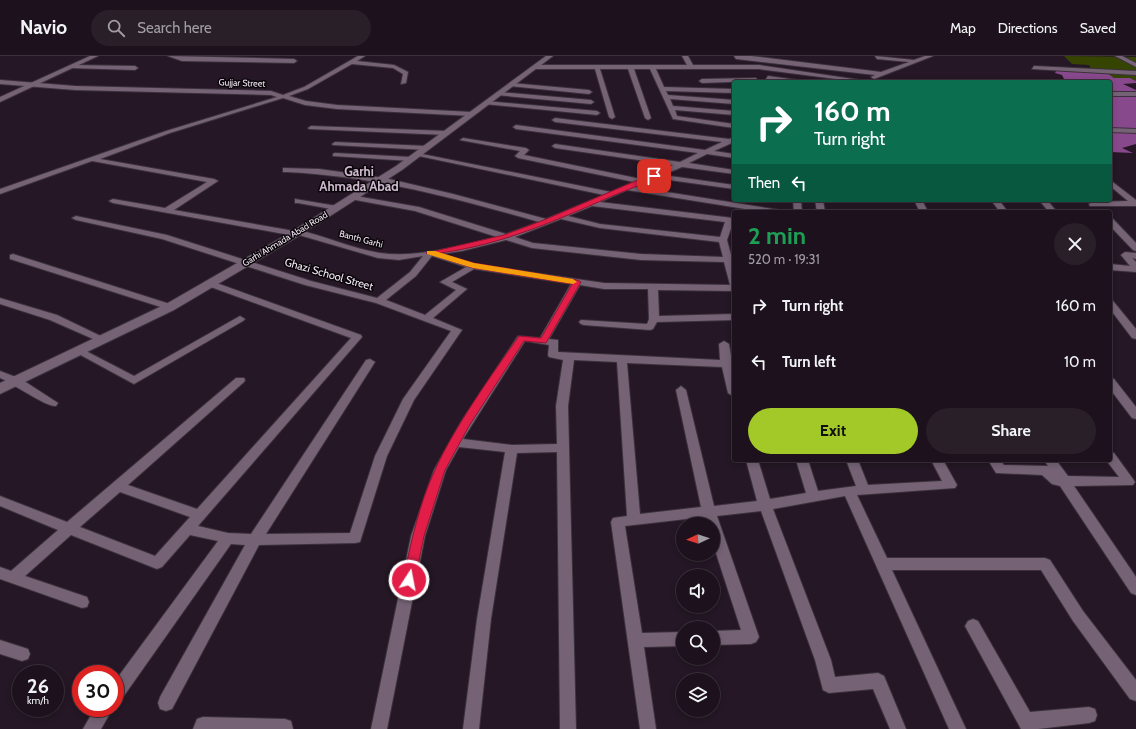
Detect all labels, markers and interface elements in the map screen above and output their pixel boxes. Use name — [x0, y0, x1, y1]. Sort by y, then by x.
search box — [91, 10, 371, 46]
text: Navio — [20, 16, 67, 39]
icon: search — [105, 17, 127, 39]
text: Search here — [137, 19, 212, 37]
text: Map — [950, 19, 976, 37]
text: Directions — [998, 19, 1058, 37]
text: Saved — [1080, 19, 1116, 37]
street label: Gujjar Street — [218, 76, 266, 90]
text: 160 m — [814, 94, 890, 128]
icon: right — [748, 96, 800, 148]
text: Turn right — [814, 128, 885, 150]
pin — [637, 159, 671, 193]
district label: Garhi Ahmada Abad — [319, 163, 399, 194]
icon: arrive — [643, 165, 665, 187]
icon: left — [788, 172, 810, 194]
text: Then — [748, 174, 780, 192]
street label: Garhi Ahmada Abad Road — [240, 209, 329, 268]
text: 2 min — [748, 221, 806, 250]
button: close — [1054, 223, 1096, 265]
street label: Banth Garhi — [338, 227, 384, 250]
text: 520 m · 19:31 — [748, 251, 820, 267]
street label: Ghazi School Street — [283, 255, 375, 293]
icon: right — [748, 295, 770, 317]
text: Turn right — [782, 297, 843, 315]
text: 160 m — [1056, 297, 1096, 315]
icon: left — [748, 351, 770, 373]
text: Turn left — [782, 353, 836, 371]
text: 10 m — [1064, 353, 1096, 371]
button: Exit — [748, 408, 918, 454]
button: Share — [926, 408, 1096, 454]
north arrow — [676, 517, 720, 561]
map controls — [676, 517, 720, 717]
position arrow — [388, 559, 430, 601]
button: sound — [676, 569, 720, 613]
button: search — [676, 621, 720, 665]
speed limit sign: 30 — [72, 665, 124, 717]
button: layers — [676, 673, 720, 717]
text: 26 — [27, 674, 49, 698]
text: km/h — [27, 694, 49, 707]

